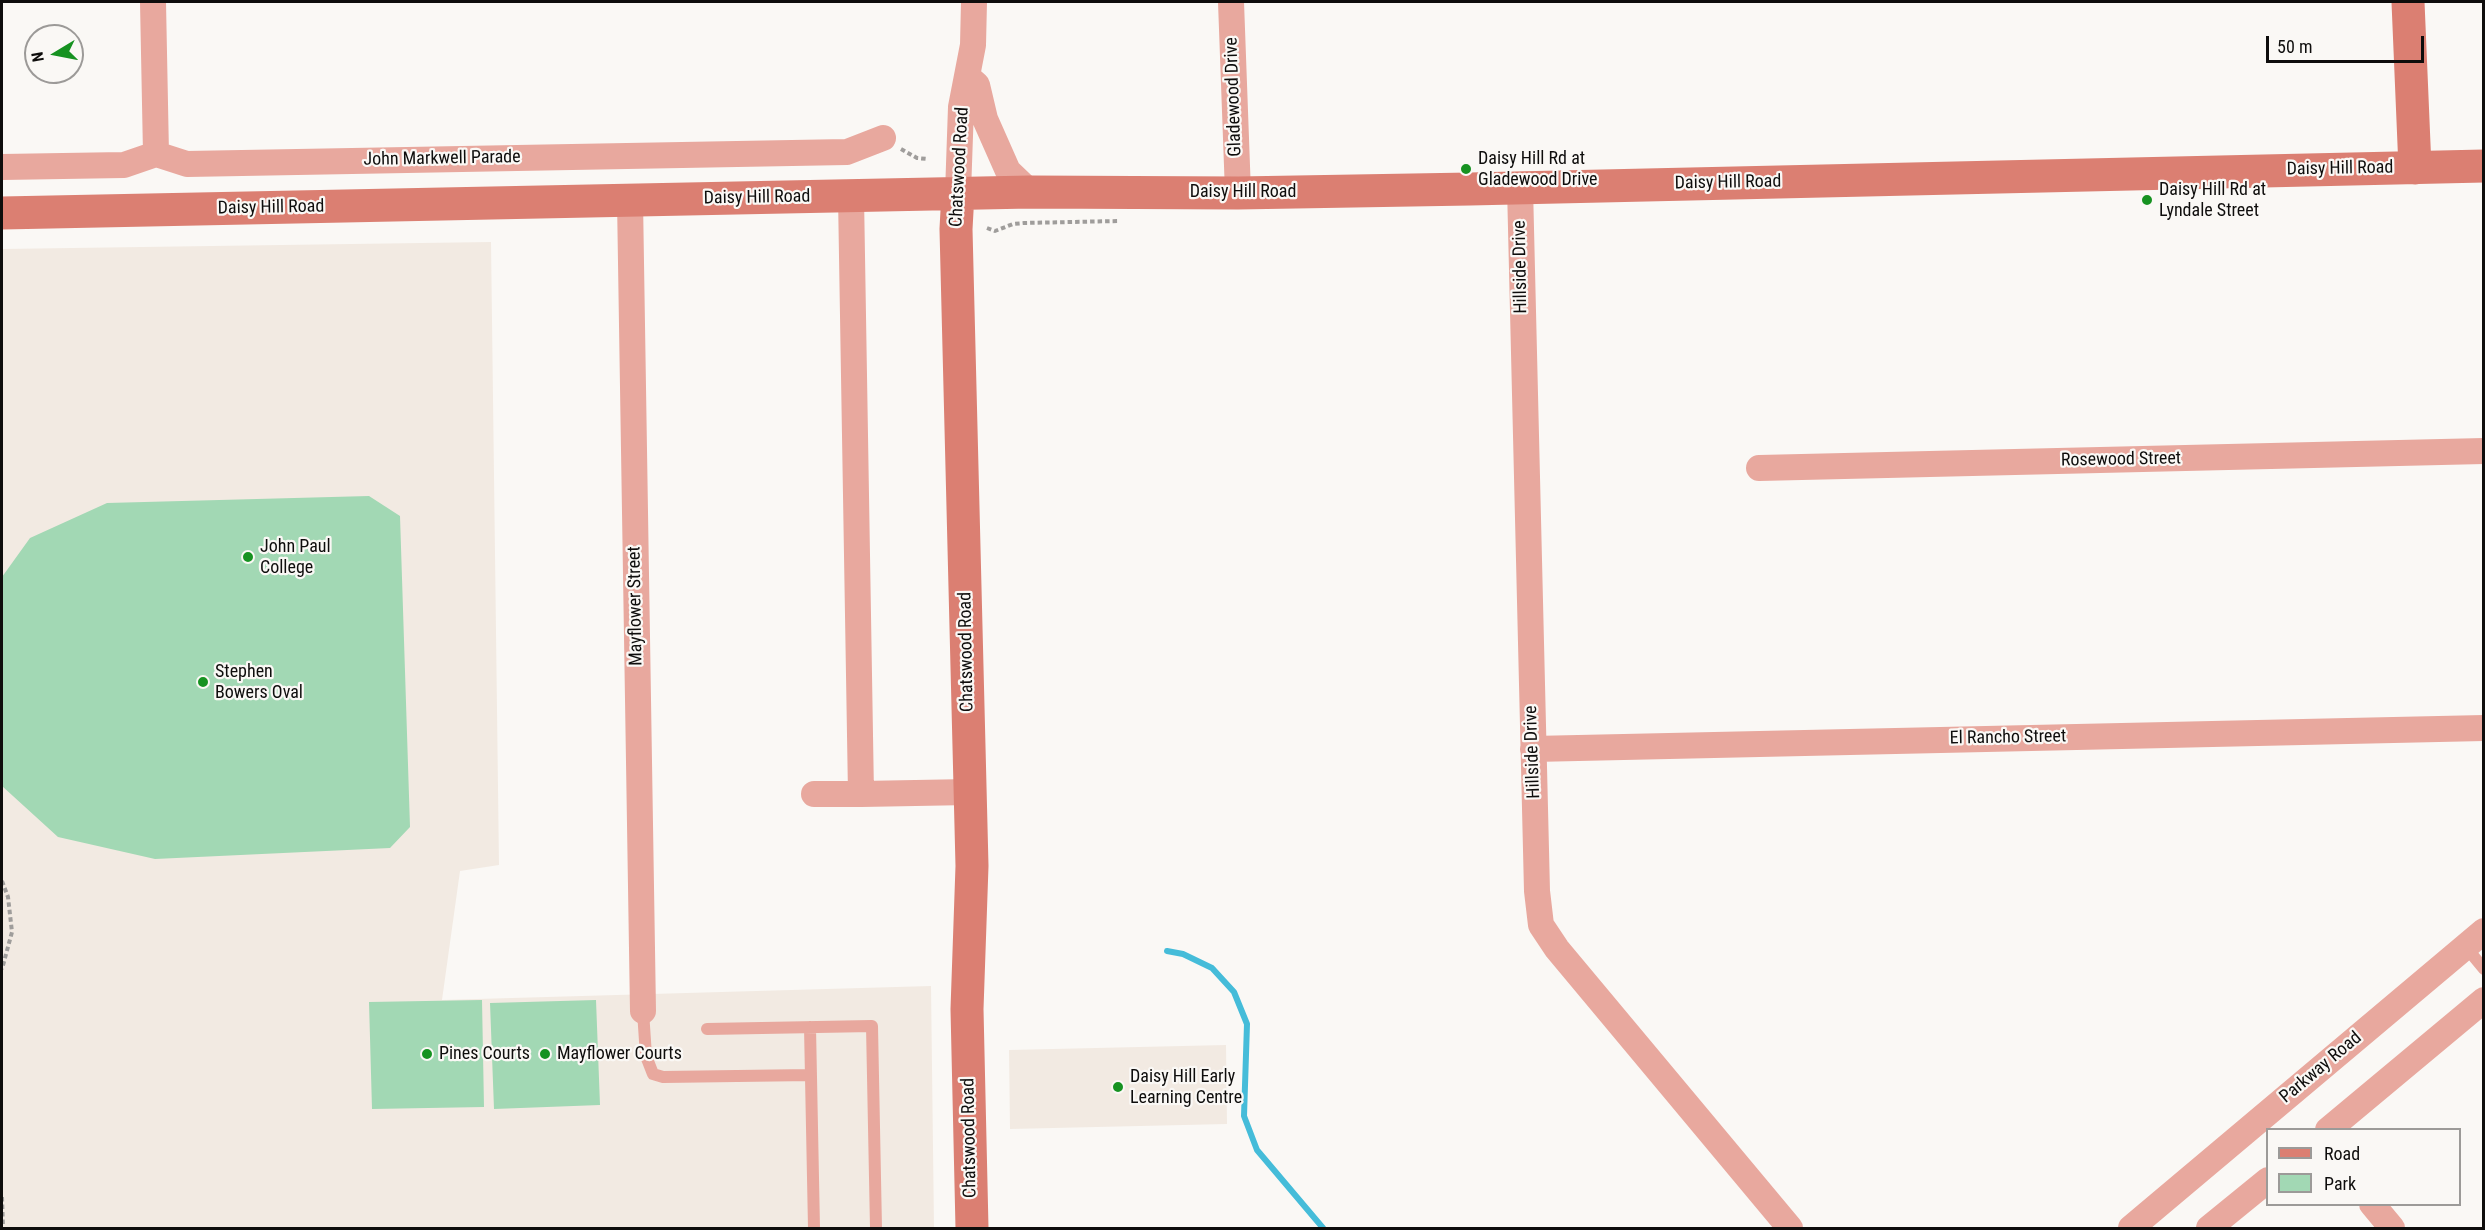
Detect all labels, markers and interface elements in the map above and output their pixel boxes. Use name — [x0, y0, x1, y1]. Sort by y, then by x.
north arrow — [24, 24, 84, 84]
scale bar — [2269, 24, 2426, 62]
text: 50 m — [2277, 36, 2312, 57]
street label: Gladewood Drive — [1221, 37, 1247, 157]
text: N — [28, 50, 48, 63]
street label: Chatswood Road — [946, 107, 974, 227]
street label: John Markwell Parade — [363, 147, 521, 171]
place label: Daisy Hill Rd at Gladewood Drive — [1478, 148, 1597, 190]
street label: Daisy Hill Road — [2286, 157, 2394, 181]
marker: Daisy Hill Rd at Gladewood Drive — [1459, 162, 1473, 176]
street label: Daisy Hill Road — [1674, 171, 1782, 195]
place label: Daisy Hill Rd at Lyndale Street — [2159, 179, 2266, 222]
street label: Daisy Hill Road — [1190, 181, 1296, 203]
street label: Daisy Hill Road — [703, 186, 811, 210]
marker: Daisy Hill Rd at Lyndale Street — [2140, 193, 2154, 207]
street label: Daisy Hill Road — [217, 196, 325, 220]
street label: Hillside Drive — [1509, 220, 1533, 314]
street label: Rosewood Street — [2061, 448, 2181, 472]
place label: John Paul College — [260, 536, 331, 578]
street label: Mayflower Street — [624, 546, 648, 666]
marker: John Paul College — [241, 550, 255, 564]
street label: Chatswood Road — [955, 592, 979, 712]
place label: Stephen Bowers Oval — [215, 661, 303, 704]
marker: Stephen Bowers Oval — [196, 675, 210, 689]
street label: Hillside Drive — [1521, 705, 1545, 799]
street label: El Rancho Street — [1950, 726, 2066, 750]
street label: Parkway Road — [2276, 1028, 2366, 1108]
place label: Pines Courts — [439, 1043, 530, 1065]
place label: Mayflower Courts — [557, 1043, 682, 1065]
marker: Pines Courts — [420, 1047, 434, 1061]
marker: Mayflower Courts — [538, 1047, 552, 1061]
place label: Daisy Hill Early Learning Centre — [1130, 1066, 1242, 1108]
street label: Chatswood Road — [958, 1078, 982, 1198]
marker: Daisy Hill Early Learning Centre — [1111, 1080, 1125, 1094]
legend — [2266, 1128, 2461, 1206]
text: Road — [2324, 1143, 2360, 1164]
text: Park — [2324, 1173, 2356, 1194]

